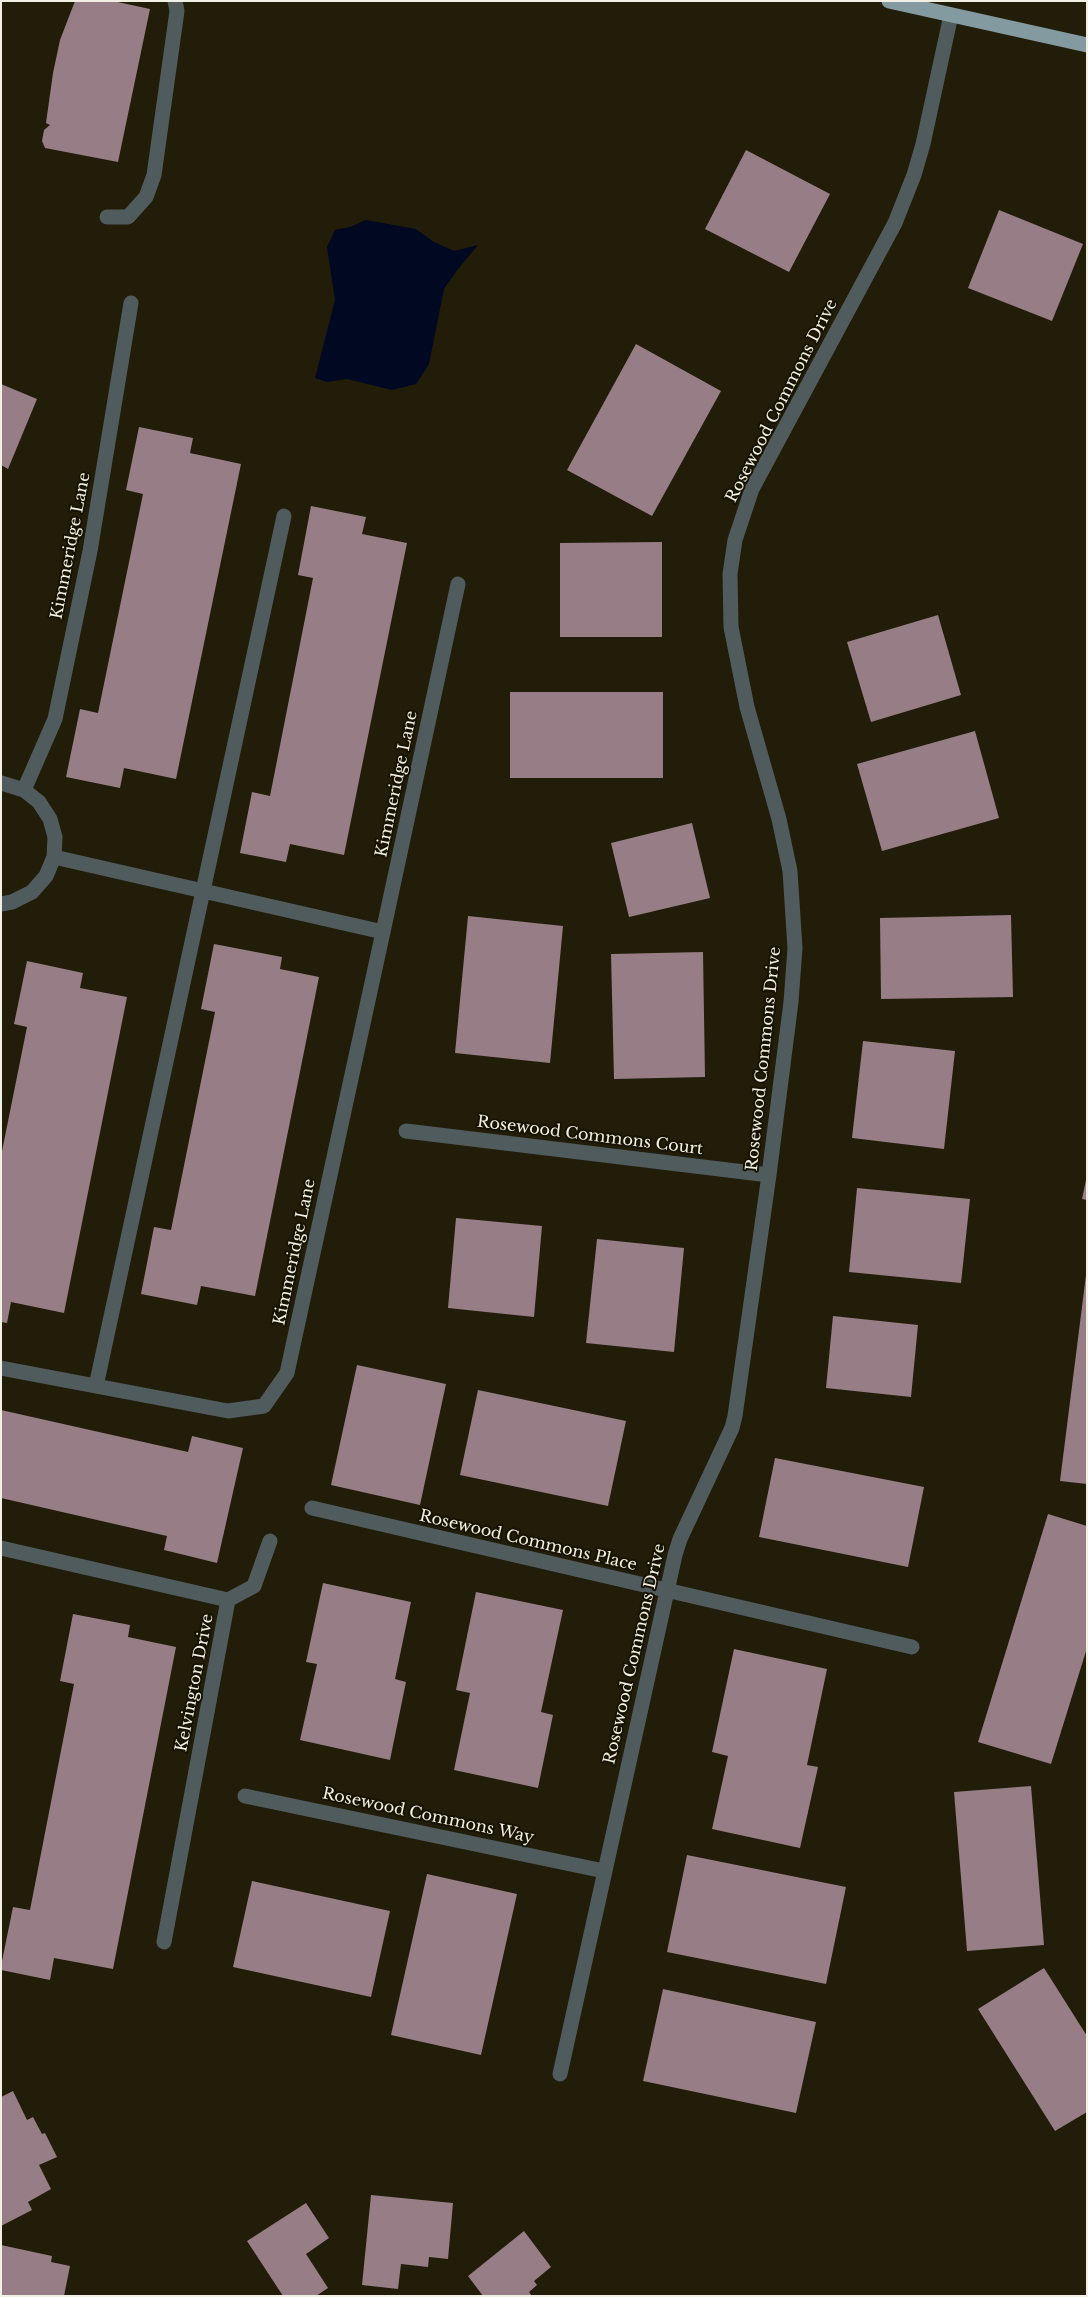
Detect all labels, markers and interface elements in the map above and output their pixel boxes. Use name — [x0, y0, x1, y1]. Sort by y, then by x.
street label: Rosewood Commons Drive — [722, 296, 842, 506]
street label: Kimmeridge Lane — [47, 471, 95, 621]
street label: Kimmeridge Lane — [372, 709, 422, 859]
street label: Rosewood Commons Drive — [743, 946, 785, 1172]
street label: Rosewood Commons Court — [476, 1113, 704, 1159]
street label: Kimmeridge Lane — [270, 1177, 320, 1327]
street label: Rosewood Commons Place — [417, 1507, 639, 1575]
street label: Rosewood Commons Drive — [600, 1542, 670, 1766]
street label: Kelvington Drive — [172, 1612, 218, 1754]
street label: Rosewood Commons Way — [320, 1784, 536, 1848]

